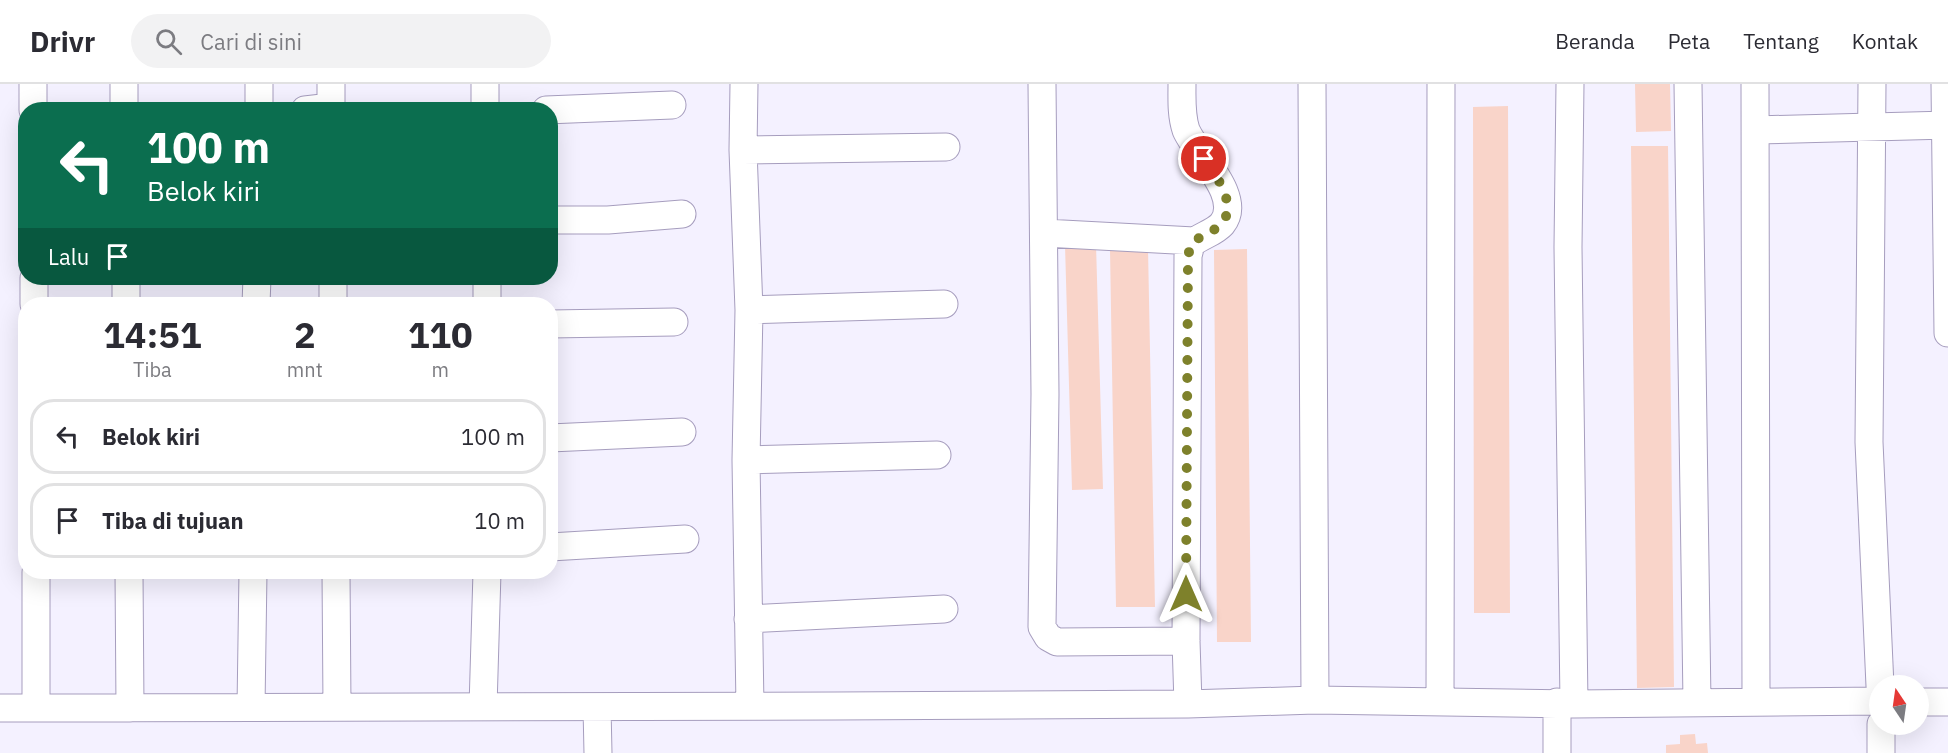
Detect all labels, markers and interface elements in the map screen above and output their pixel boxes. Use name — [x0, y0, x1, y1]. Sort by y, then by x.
search box — [131, 14, 551, 68]
text: Drivr — [30, 23, 95, 60]
icon: search — [152, 25, 185, 58]
text: Cari di sini — [200, 27, 302, 56]
text: Beranda — [1555, 27, 1635, 55]
text: Peta — [1668, 27, 1710, 55]
text: Tentang — [1743, 27, 1819, 55]
text: Kontak — [1852, 27, 1918, 55]
text: 100 m — [147, 120, 270, 175]
icon: left — [48, 126, 126, 204]
pin — [1178, 133, 1229, 184]
icon: arrive — [1187, 142, 1220, 175]
text: Belok kiri — [147, 173, 260, 208]
icon: arrive — [101, 240, 134, 273]
text: Lalu — [48, 242, 89, 271]
text: 14:51 — [103, 311, 202, 358]
text: 2 — [294, 311, 316, 358]
text: 110 — [408, 311, 473, 358]
text: Tiba — [133, 356, 172, 383]
text: mnt — [287, 356, 323, 383]
text: m — [432, 356, 449, 383]
icon: left — [51, 420, 84, 453]
text: Belok kiri — [102, 422, 200, 451]
text: 100 m — [461, 422, 525, 451]
icon: arrive — [51, 504, 84, 537]
text: Tiba di tujuan — [102, 506, 244, 535]
text: 10 m — [474, 506, 525, 535]
position arrow — [1154, 562, 1218, 626]
north arrow — [1869, 675, 1929, 735]
map controls — [1869, 675, 1929, 735]

